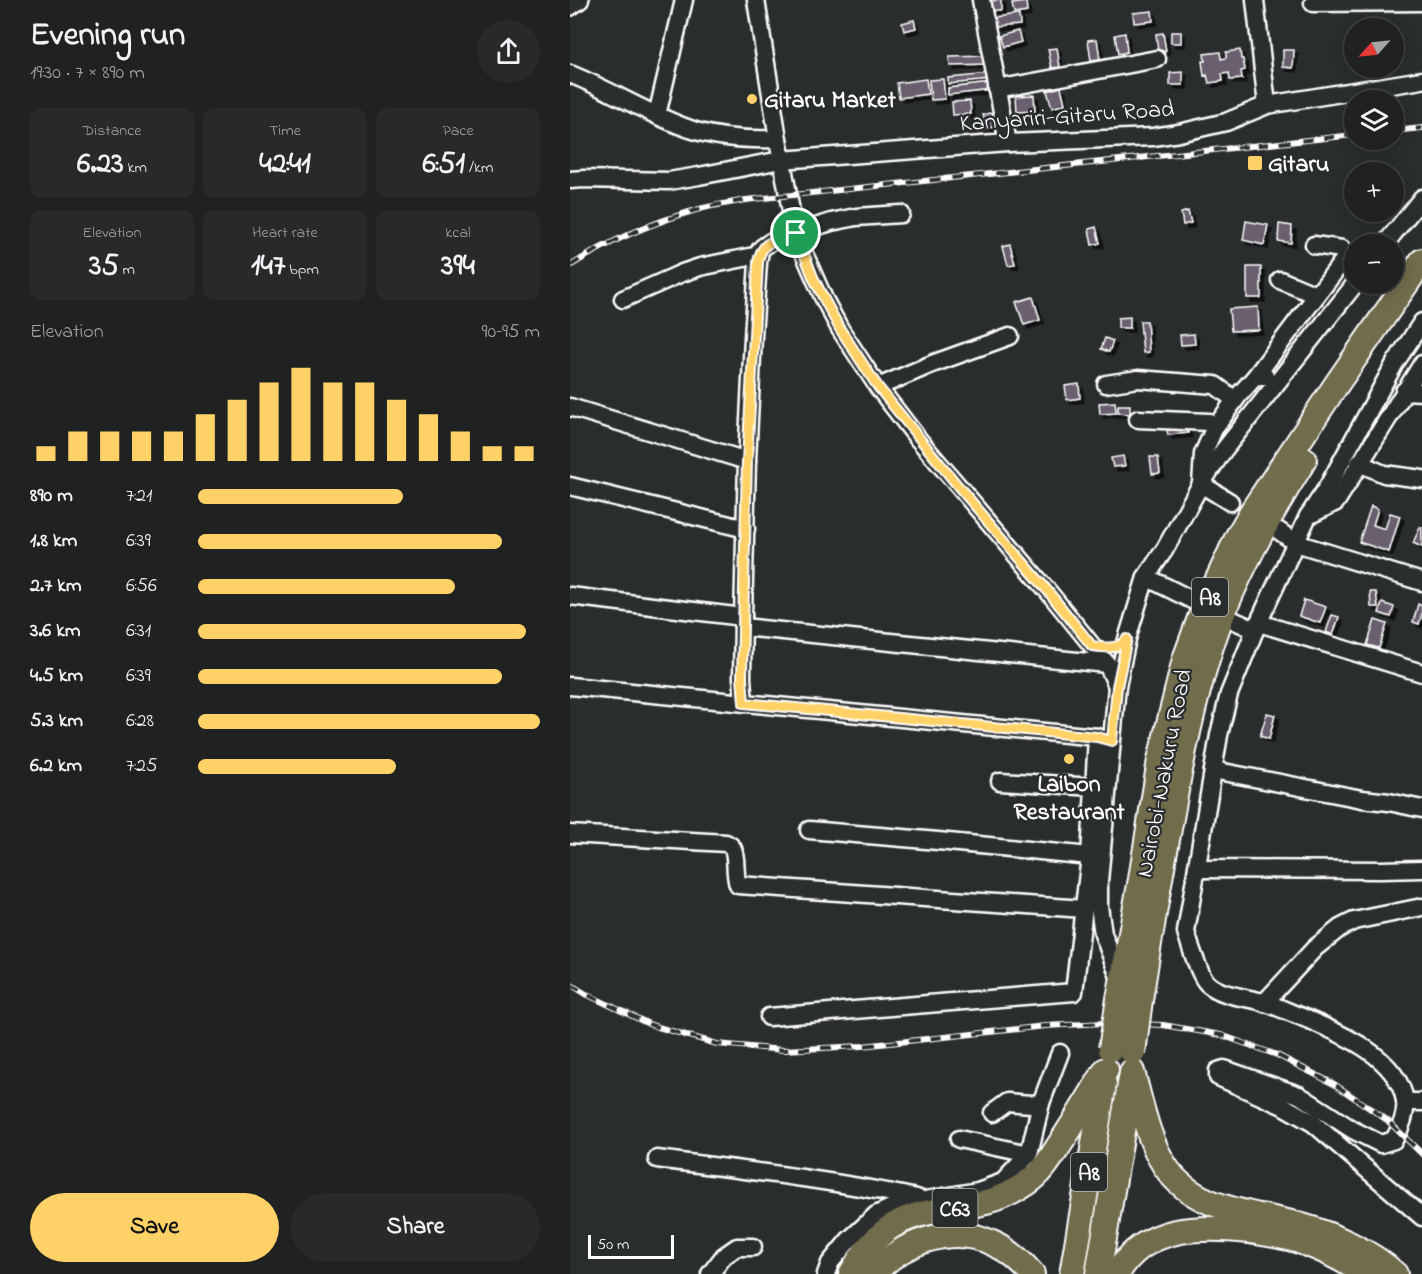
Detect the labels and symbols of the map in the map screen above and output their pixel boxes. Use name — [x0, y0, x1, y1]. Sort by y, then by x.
north arrow — [1344, 18, 1404, 78]
place label: Gitaru Market — [764, 84, 897, 119]
marker: Gitaru Market — [745, 92, 759, 106]
street label: Kanyariri-Gitaru Road — [959, 93, 1176, 143]
place label: Gitaru — [1268, 148, 1330, 183]
marker: Gitaru — [1246, 154, 1264, 172]
pin — [770, 207, 821, 258]
road number: A8 — [1192, 578, 1228, 616]
street label: Nairobi-Nakuru Road — [1128, 666, 1203, 881]
marker: Laibon Restaurant — [1062, 752, 1076, 766]
place label: Laibon Restaurant — [1013, 768, 1126, 831]
road number: A8 — [1071, 1153, 1107, 1191]
road number: C63 — [932, 1189, 978, 1227]
scale bar — [588, 1232, 674, 1260]

